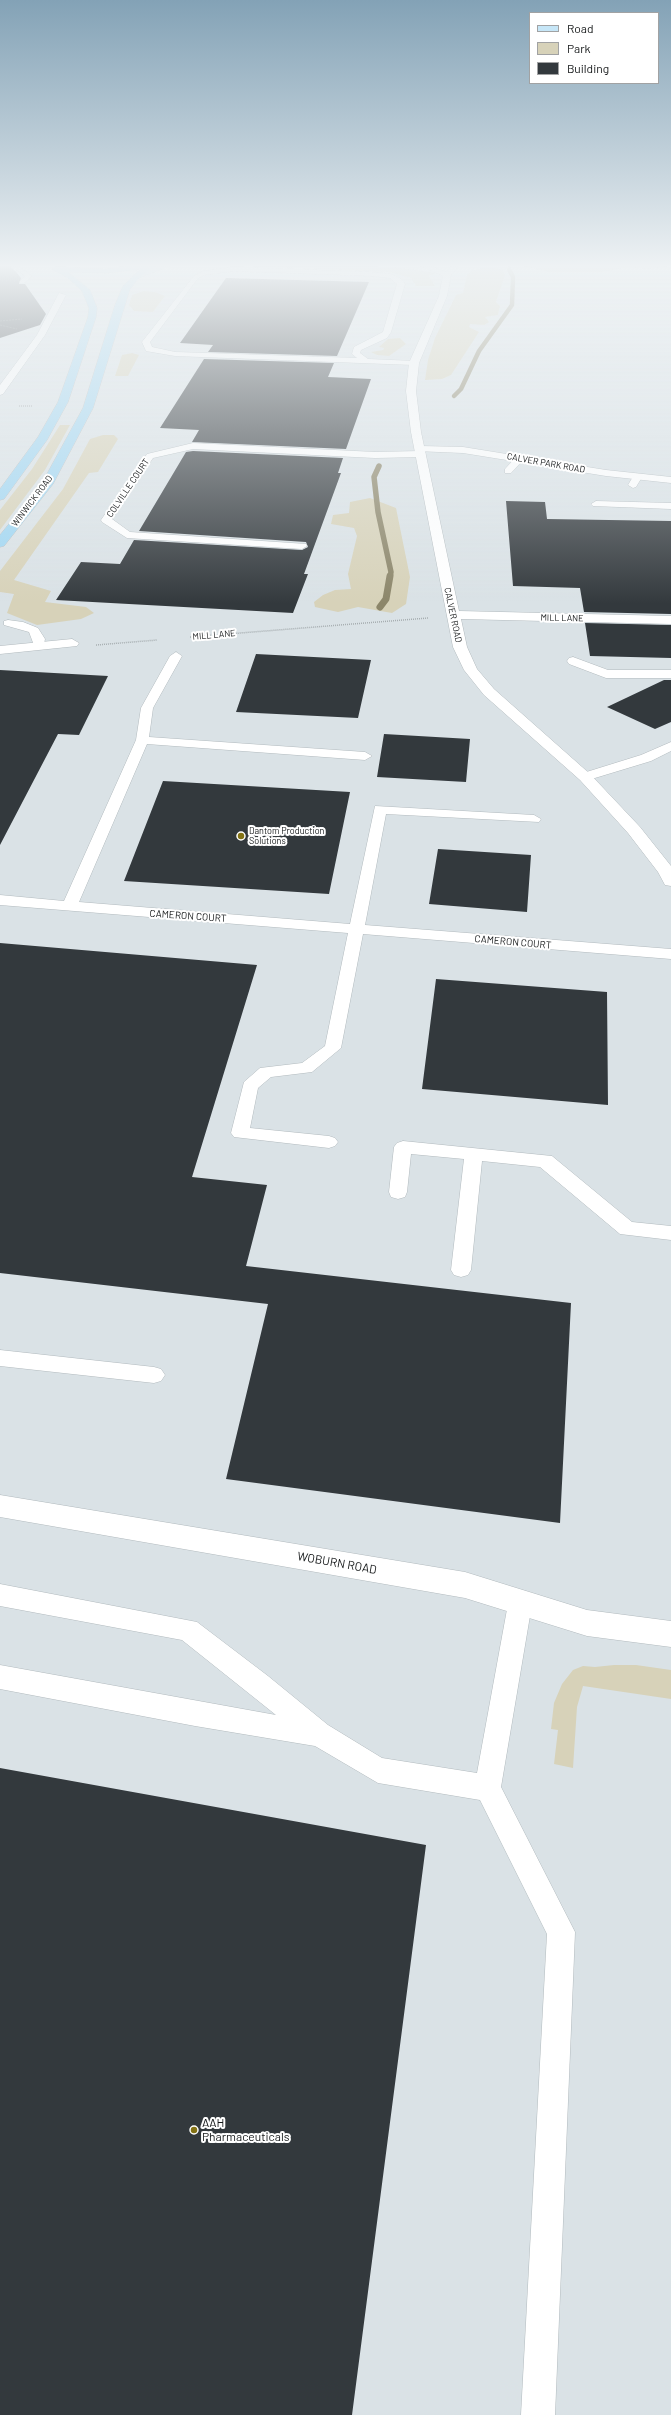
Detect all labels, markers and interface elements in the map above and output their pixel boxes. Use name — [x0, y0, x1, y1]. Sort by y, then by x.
legend — [529, 12, 659, 84]
text: Road — [567, 21, 594, 35]
text: Park — [567, 41, 591, 55]
text: Building — [567, 61, 609, 75]
street label: CALVER PARK ROAD — [506, 451, 586, 475]
street label: COLVILLE COURT — [104, 457, 152, 519]
street label: WINWICK ROAD — [9, 473, 55, 529]
street label: CALVER ROAD — [442, 587, 464, 643]
street label: MILL LANE — [540, 612, 584, 624]
street label: MILL LANE — [192, 628, 236, 642]
place label: Dantom Production Solutions — [249, 826, 324, 847]
marker: Dantom Production Solutions — [236, 831, 246, 841]
street label: CAMERON COURT — [149, 907, 227, 925]
street label: CAMERON COURT — [474, 933, 552, 951]
street label: WOBURN ROAD — [296, 1549, 378, 1577]
place label: AAH Pharmaceuticals — [202, 2116, 289, 2144]
marker: AAH Pharmaceuticals — [189, 2125, 199, 2135]

